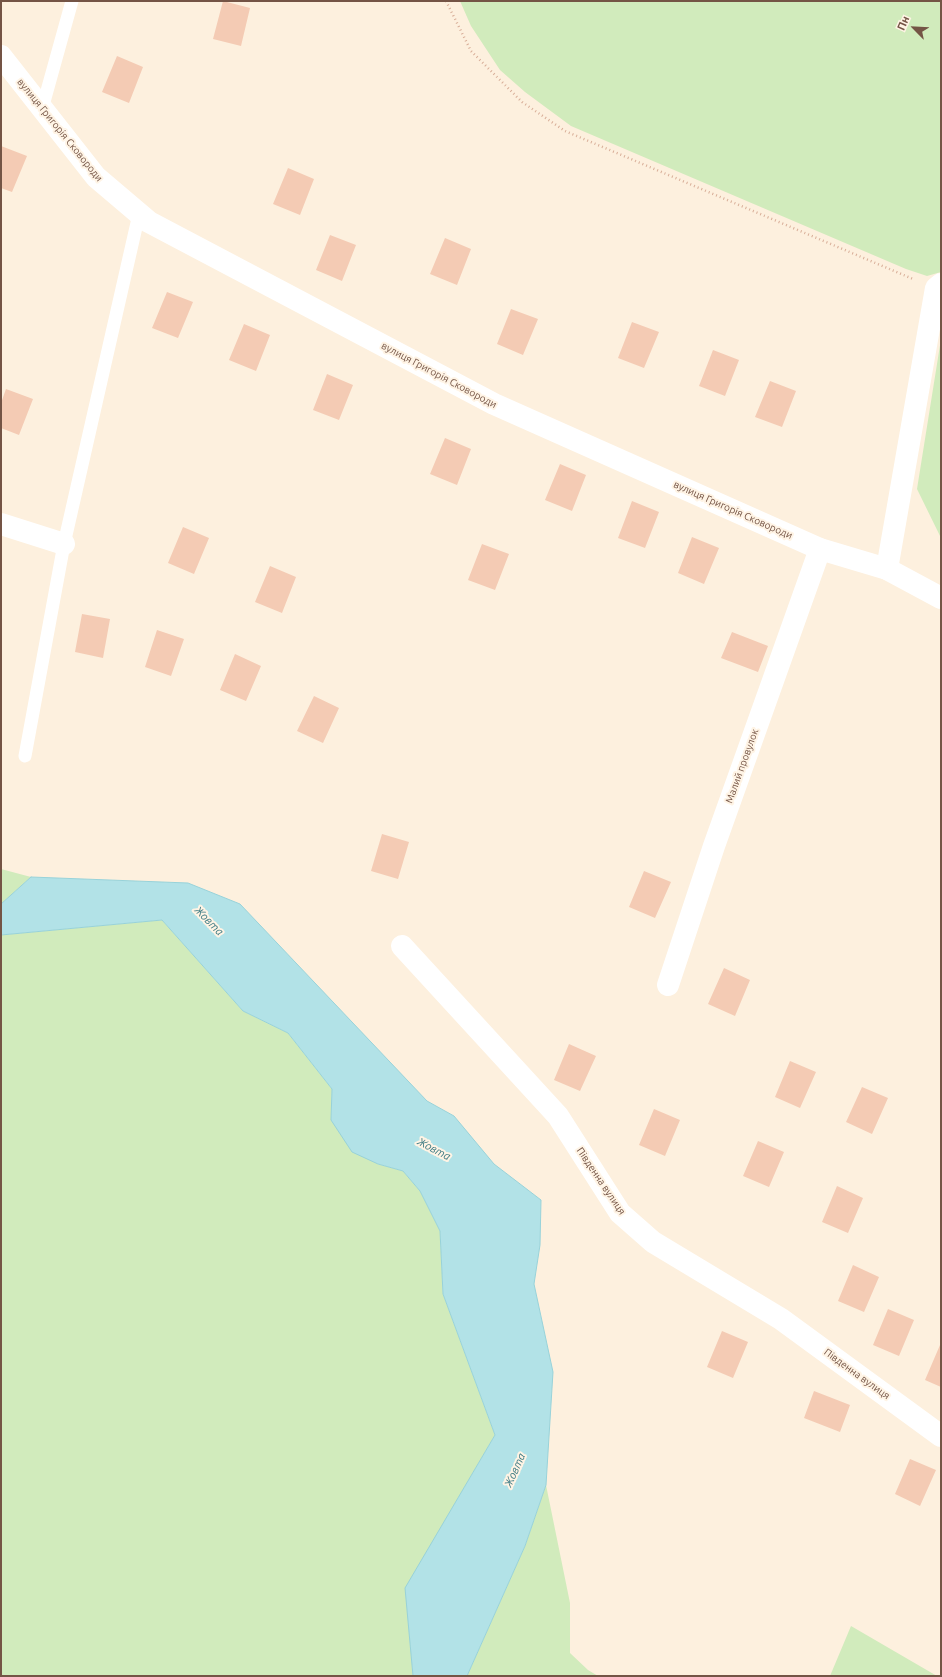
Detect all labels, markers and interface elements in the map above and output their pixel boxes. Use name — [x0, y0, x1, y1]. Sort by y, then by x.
north arrow — [894, 8, 934, 48]
text: Пн — [895, 14, 911, 32]
street label: вулиця Григорія Сковороди — [15, 76, 105, 184]
street label: вулиця Григорія Сковороди — [379, 339, 499, 411]
street label: вулиця Григорія Сковороди — [672, 478, 794, 542]
street label: Малий провулок — [723, 727, 761, 805]
water label: Жовта — [192, 904, 226, 938]
water label: Жовта — [415, 1135, 453, 1163]
street label: Південна вулиця — [574, 1145, 628, 1217]
street label: Південна вулиця — [822, 1346, 892, 1402]
water label: Жовта — [502, 1451, 528, 1489]

